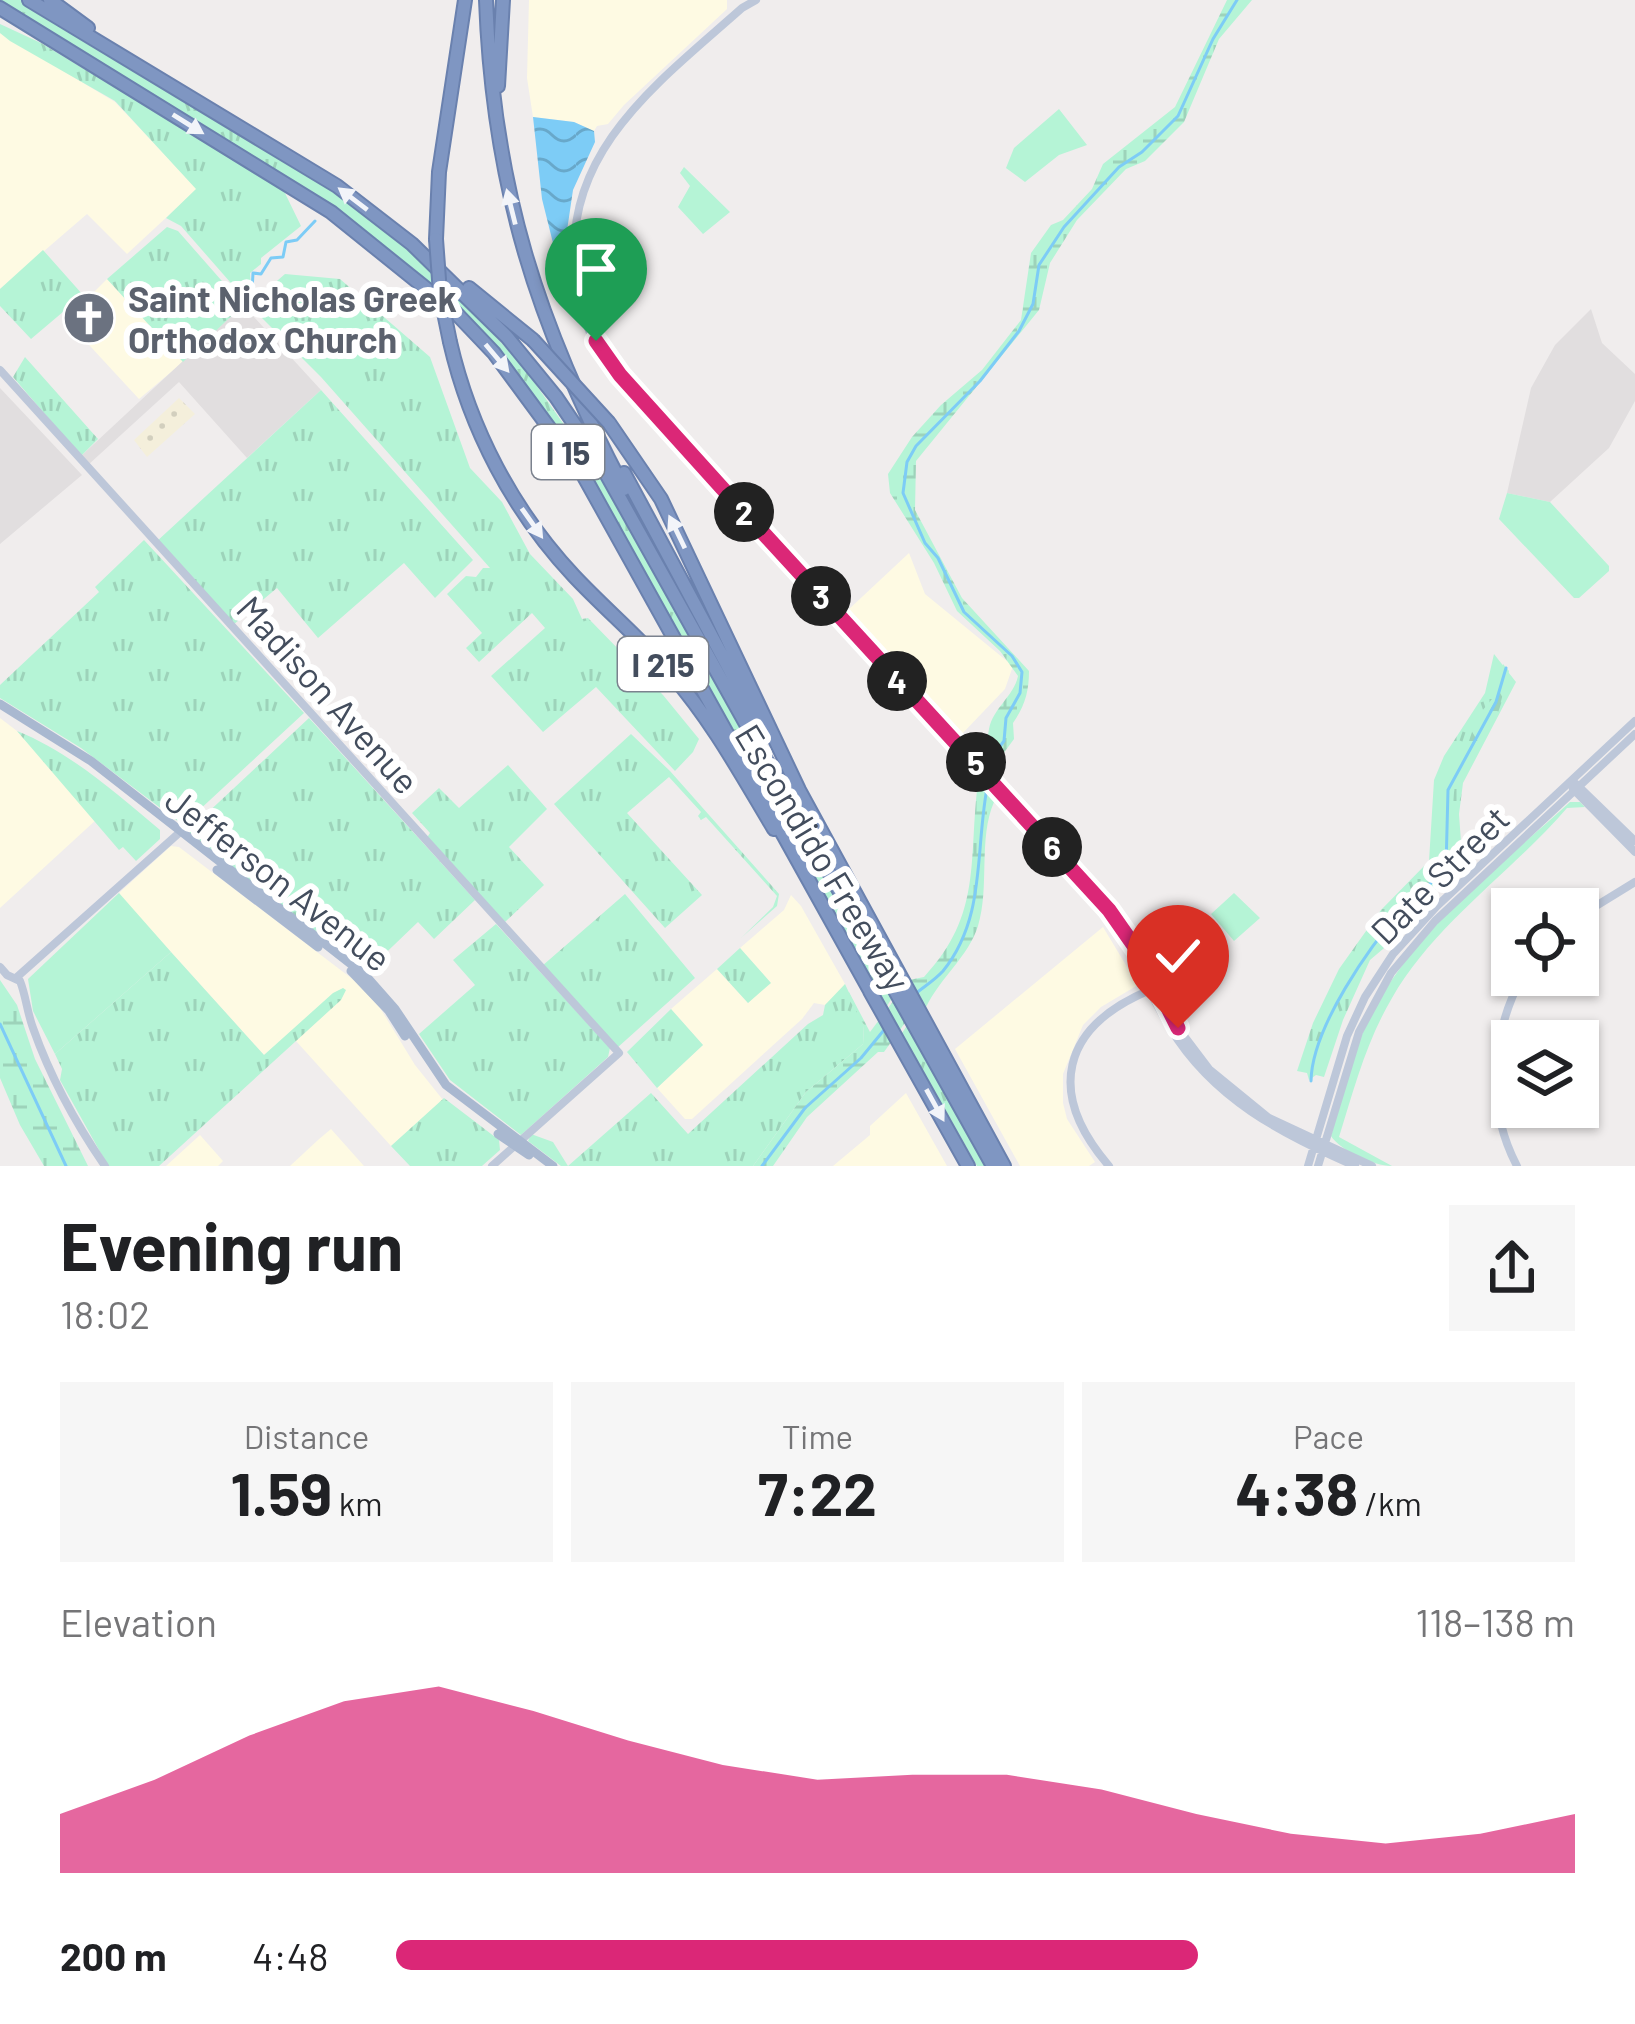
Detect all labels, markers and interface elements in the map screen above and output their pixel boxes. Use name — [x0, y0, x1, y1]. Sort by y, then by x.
one-way arrow — [172, 112, 205, 134]
one-way arrow — [337, 187, 369, 211]
one-way arrow — [501, 188, 520, 225]
pin — [545, 218, 647, 341]
icon: arrive — [563, 236, 629, 302]
place label: Saint Nicholas Greek Orthodox Church — [128, 276, 457, 360]
church icon: Saint Nicholas Greek Orthodox Church — [61, 290, 117, 346]
one-way arrow — [484, 343, 510, 373]
road number: I 15 — [532, 425, 604, 479]
pin: 2 — [714, 482, 774, 542]
text: 2 — [735, 492, 753, 532]
one-way arrow — [520, 507, 543, 540]
one-way arrow — [668, 515, 688, 550]
pin: 3 — [791, 566, 851, 626]
text: 3 — [812, 576, 830, 616]
street label: Madison Avenue — [229, 586, 429, 802]
road number: I 215 — [618, 637, 708, 691]
pin: 4 — [867, 651, 927, 711]
text: 4 — [887, 661, 907, 701]
street label: Escondido Freeway — [728, 716, 920, 998]
pin: 5 — [946, 732, 1006, 792]
text: 5 — [967, 742, 985, 782]
street label: Jefferson Avenue — [158, 777, 400, 979]
street label: Date Street — [1361, 796, 1517, 952]
pin: 6 — [1022, 817, 1082, 877]
text: 6 — [1043, 827, 1061, 867]
map controls — [1491, 888, 1599, 1128]
button: locate — [1491, 888, 1599, 996]
pin — [1127, 905, 1229, 1028]
icon: check — [1145, 923, 1211, 989]
button: layers — [1491, 1020, 1599, 1128]
one-way arrow — [923, 1089, 944, 1122]
text: Evening run — [60, 1205, 403, 1284]
button: share — [1449, 1205, 1575, 1331]
text: 18:02 — [60, 1290, 150, 1337]
text: Distance — [244, 1416, 369, 1456]
text: Time — [782, 1416, 853, 1456]
text: Pace — [1293, 1416, 1364, 1456]
text: 1.59 — [230, 1456, 332, 1528]
text: 7:22 — [758, 1456, 877, 1528]
text: 4:38 — [1235, 1456, 1358, 1528]
text: km — [332, 1483, 383, 1523]
text: /km — [1358, 1483, 1422, 1523]
text: Elevation — [60, 1598, 217, 1645]
text: 118–138 m — [1416, 1598, 1575, 1645]
text: 200 m — [60, 1932, 167, 1979]
text: 4:48 — [252, 1932, 329, 1979]

